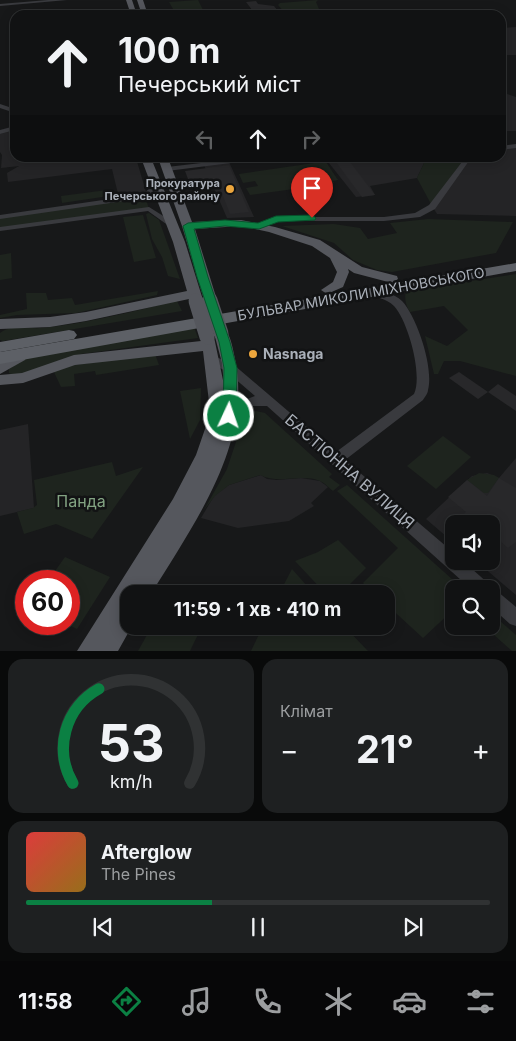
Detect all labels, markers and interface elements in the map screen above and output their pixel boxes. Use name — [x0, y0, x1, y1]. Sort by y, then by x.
text: 100 m — [118, 29, 221, 71]
icon: ahead — [35, 30, 100, 95]
text: Печерський міст — [118, 71, 300, 97]
icon: left — [191, 125, 219, 153]
icon: ahead — [244, 125, 272, 153]
icon: right — [297, 125, 325, 153]
pin — [291, 167, 333, 218]
icon: arrive — [298, 174, 326, 202]
place label: Прокуратура Печерського району — [105, 176, 220, 203]
marker: Прокуратура Печерського району — [224, 183, 236, 195]
street label: БУЛЬВАР МИКОЛИ МІХНОВСЬКОГО — [236, 263, 486, 324]
place label: Nasnaga — [263, 345, 323, 362]
marker: Nasnaga — [247, 348, 259, 360]
position arrow — [202, 389, 254, 441]
street label: БАСТІОННА ВУЛИЦЯ — [281, 409, 419, 533]
park label: Панда — [56, 491, 106, 511]
map controls — [445, 515, 500, 635]
button: sound — [445, 515, 500, 570]
speed limit sign: 60 — [15, 570, 80, 635]
button: search — [445, 580, 500, 635]
text: 11:59 · 1 хв · 410 m — [174, 598, 341, 621]
text: Клімат — [280, 701, 333, 721]
text: 53 — [98, 712, 164, 775]
text: 21° — [356, 726, 414, 772]
text: − — [280, 733, 299, 767]
text: + — [471, 733, 490, 767]
text: km/h — [110, 771, 152, 792]
text: Afterglow — [101, 841, 192, 864]
text: The Pines — [101, 864, 176, 884]
icon: previous — [89, 913, 117, 941]
icon: pause — [244, 913, 272, 941]
icon: next — [399, 913, 427, 941]
icon: directions — [109, 984, 144, 1019]
icon: music — [179, 984, 214, 1019]
icon: phone — [250, 984, 285, 1019]
icon: climate — [321, 984, 356, 1019]
icon: car — [392, 984, 427, 1019]
icon: filters — [463, 984, 498, 1019]
text: 11:58 — [18, 988, 73, 1014]

